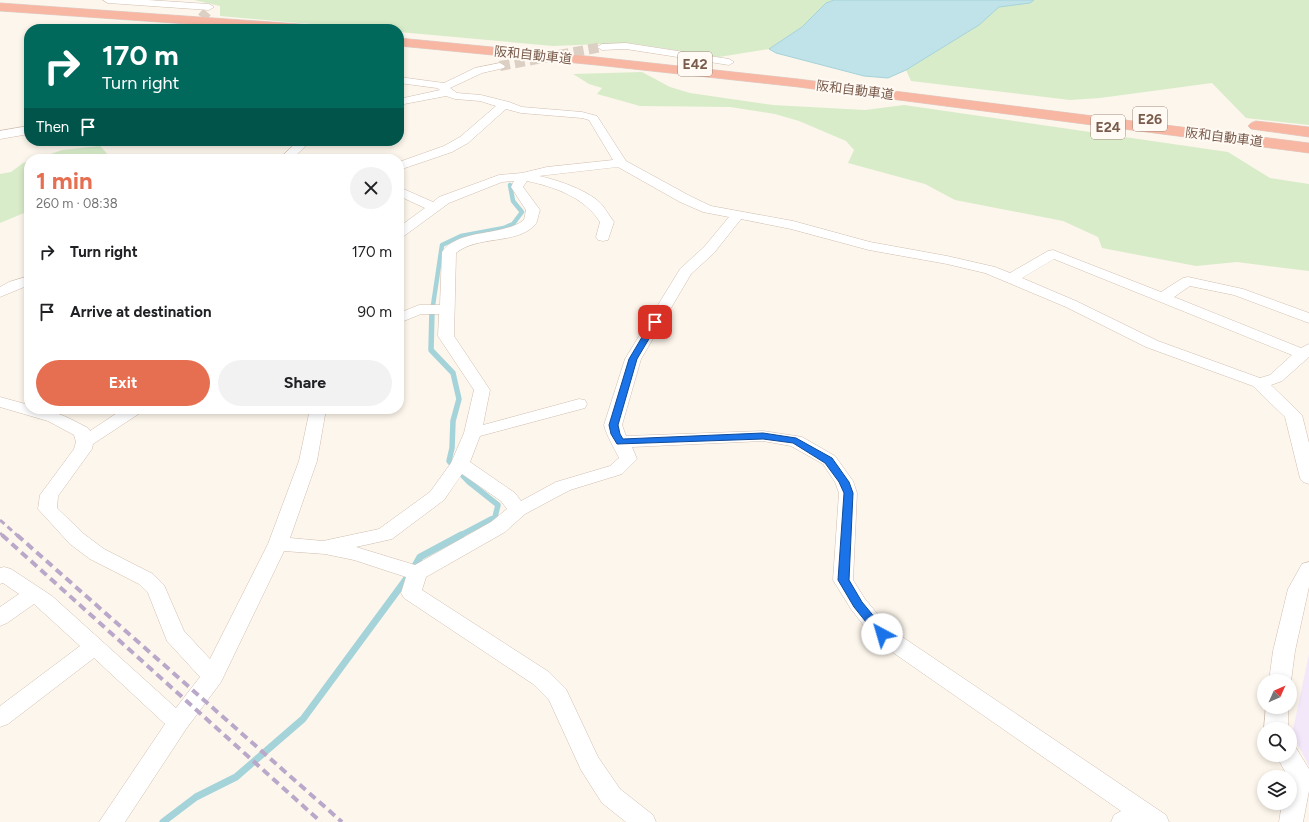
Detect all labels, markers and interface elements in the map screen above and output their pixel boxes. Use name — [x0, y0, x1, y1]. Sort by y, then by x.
text: 170 m — [102, 38, 179, 72]
icon: right — [36, 40, 88, 92]
street label: 阪和自動車道 — [493, 43, 573, 67]
road number: E42 — [678, 52, 712, 76]
text: Turn right — [102, 72, 179, 94]
street label: 阪和自動車道 — [815, 78, 895, 102]
road number: E26 — [1133, 107, 1167, 131]
road number: E24 — [1091, 115, 1125, 139]
icon: arrive — [77, 116, 99, 138]
text: Then — [36, 118, 69, 136]
street label: 阪和自動車道 — [1184, 125, 1264, 149]
text: 1 min — [36, 166, 93, 195]
button: close — [350, 167, 392, 209]
text: 260 m · 08:38 — [36, 196, 118, 211]
icon: right — [36, 241, 58, 263]
text: Turn right — [70, 243, 138, 261]
text: 170 m — [352, 243, 392, 261]
icon: arrive — [36, 301, 58, 323]
text: Arrive at destination — [70, 303, 211, 321]
text: 90 m — [357, 303, 392, 321]
pin — [638, 305, 672, 339]
icon: arrive — [644, 311, 666, 333]
button: Exit — [36, 360, 210, 406]
button: Share — [218, 360, 392, 406]
position arrow — [861, 613, 903, 655]
north arrow — [1257, 674, 1297, 714]
map controls — [1257, 674, 1297, 810]
button: search — [1257, 722, 1297, 762]
button: layers — [1257, 770, 1297, 810]

